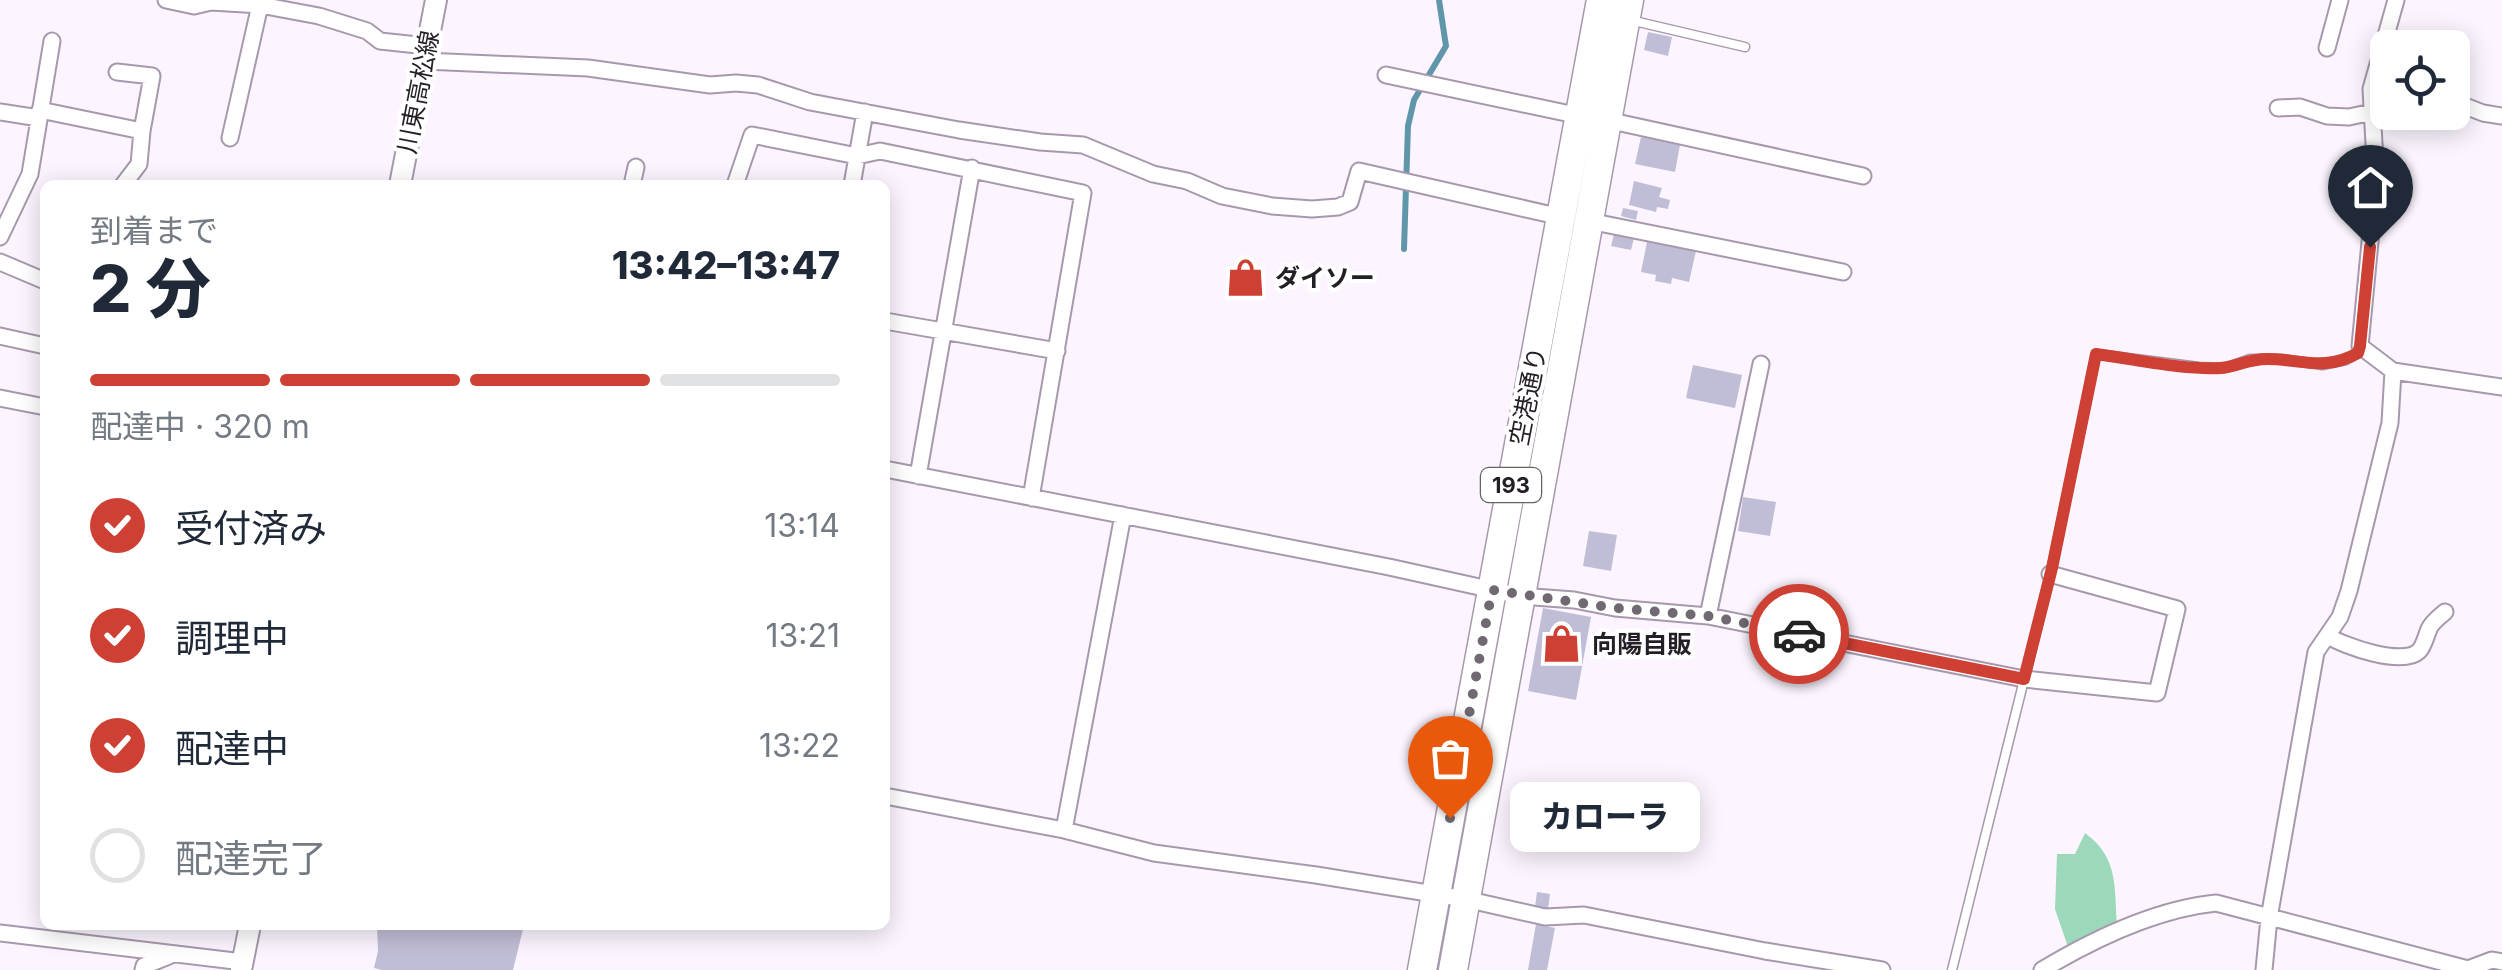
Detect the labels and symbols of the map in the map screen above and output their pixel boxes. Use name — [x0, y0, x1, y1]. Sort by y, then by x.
street label: 川東高松線 — [391, 28, 445, 156]
pin — [2328, 145, 2413, 248]
shop icon: ダイソー — [1224, 257, 1266, 299]
place label: ダイソー — [1275, 263, 1375, 293]
street label: 空港通り — [1504, 344, 1552, 448]
road number: 193 — [1481, 468, 1541, 502]
courier — [1749, 584, 1849, 684]
shop icon: 向陽自販 — [1541, 623, 1583, 665]
place label: 向陽自販 — [1592, 629, 1692, 659]
pin — [1408, 716, 1493, 819]
callout: カローラ — [1510, 783, 1700, 853]

